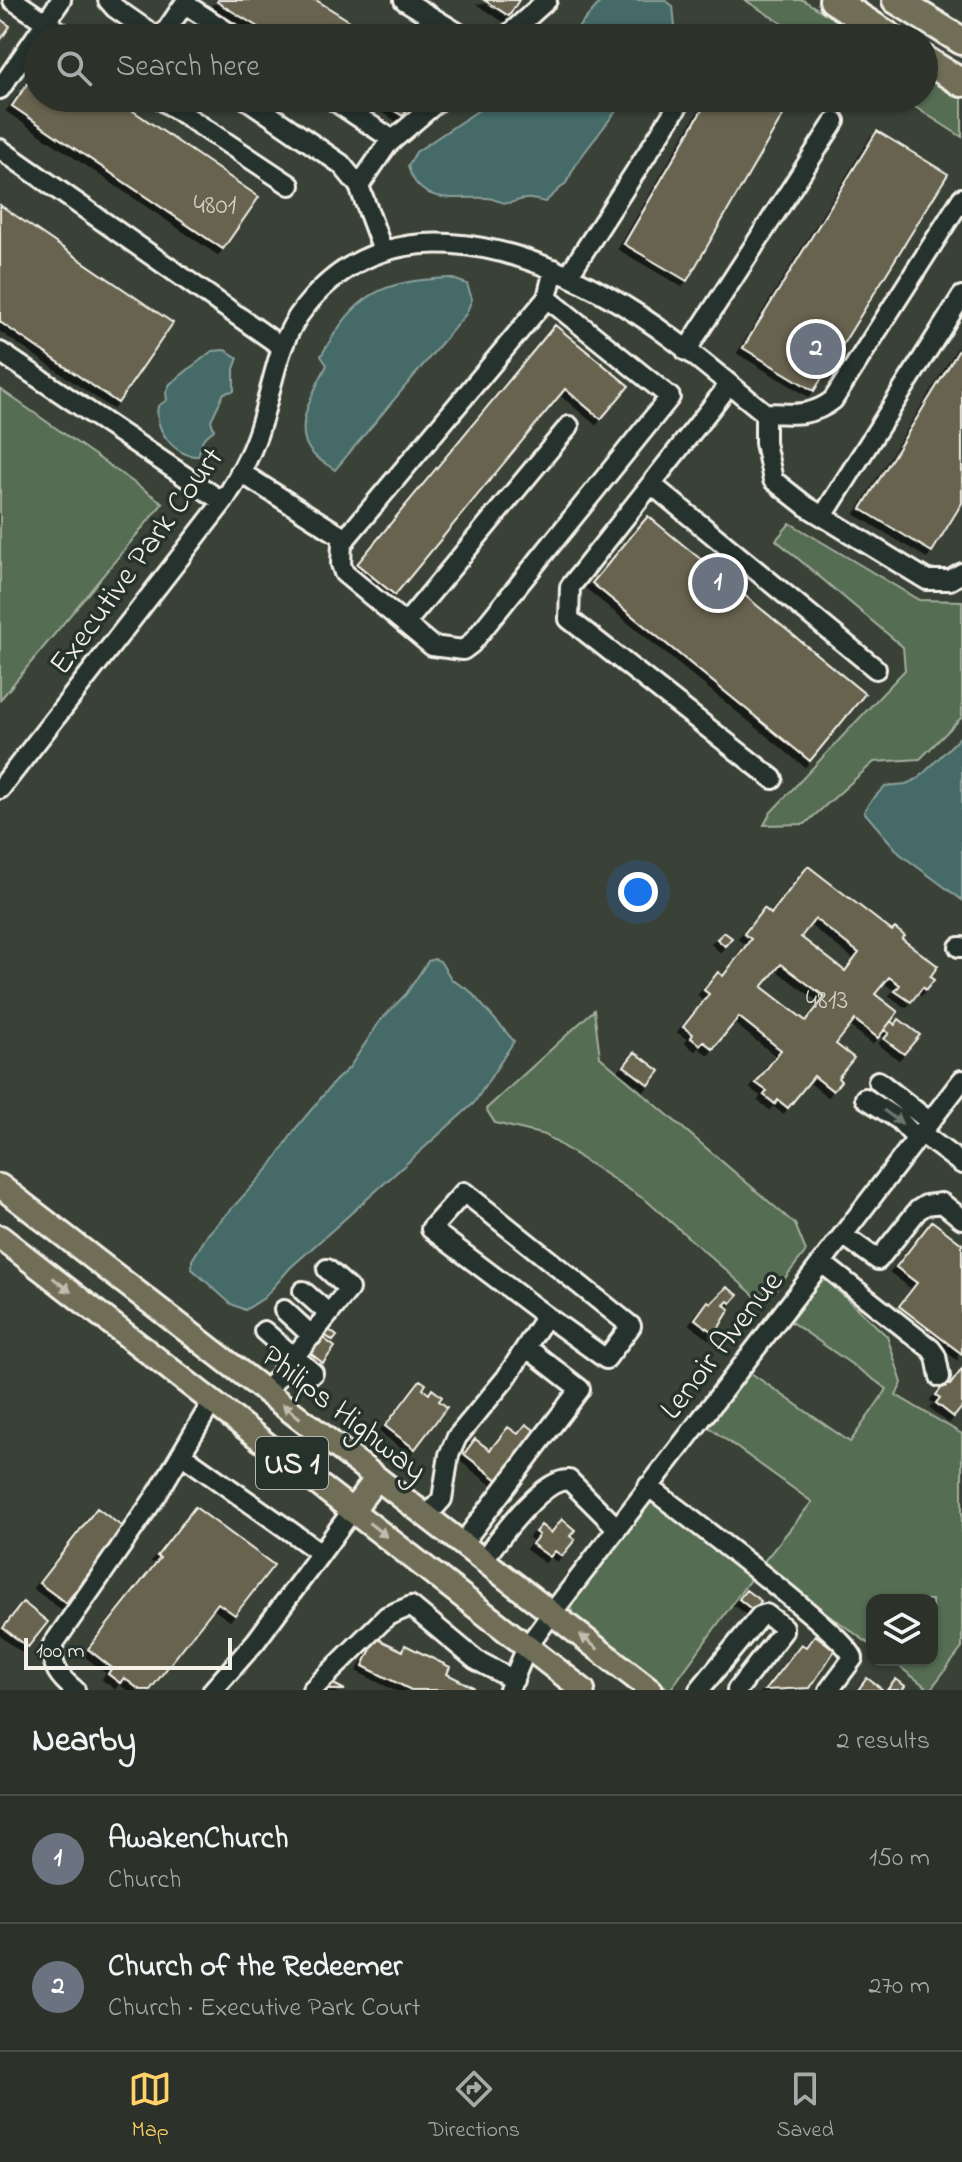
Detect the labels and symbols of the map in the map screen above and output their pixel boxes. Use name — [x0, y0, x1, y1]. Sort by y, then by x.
house number: 4801 — [193, 186, 237, 227]
pin: 2 — [790, 319, 842, 379]
street label: Executive Park Court — [39, 438, 237, 686]
pin: 1 — [692, 553, 744, 613]
your location — [618, 872, 658, 912]
house number: 4813 — [806, 981, 848, 1022]
one-way arrow — [882, 1109, 903, 1124]
street label: Lenoir Avenue — [649, 1261, 796, 1431]
one-way arrow — [52, 1276, 72, 1293]
street label: Philips Highway — [250, 1335, 436, 1495]
one-way arrow — [281, 1404, 301, 1420]
road number: US 1 — [256, 1437, 328, 1489]
one-way arrow — [368, 1522, 388, 1538]
scale bar — [24, 1634, 232, 1670]
one-way arrow — [579, 1634, 599, 1651]

